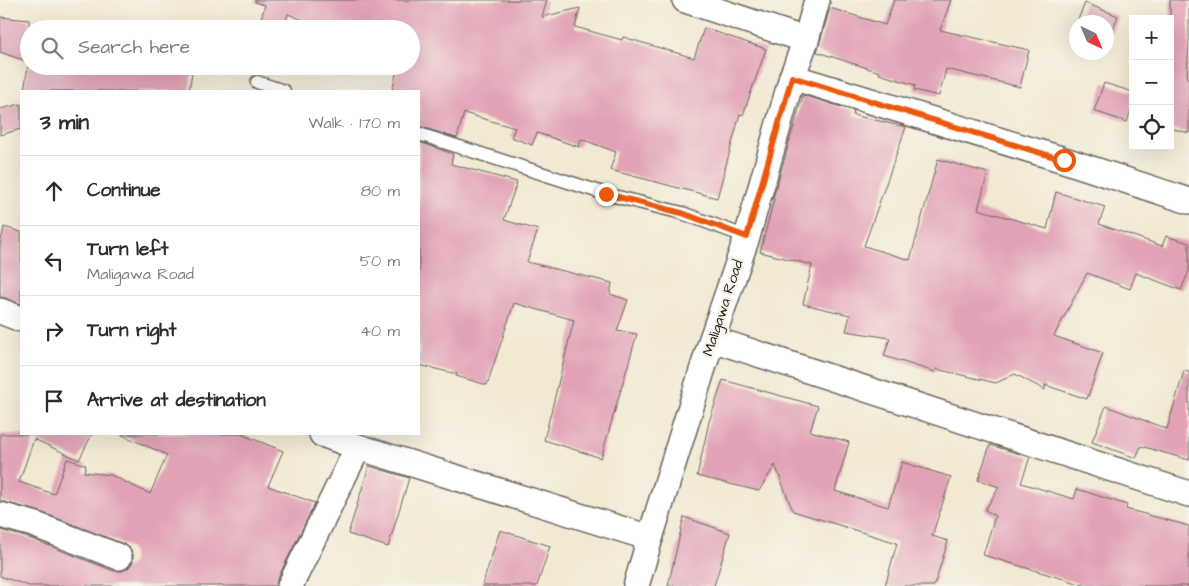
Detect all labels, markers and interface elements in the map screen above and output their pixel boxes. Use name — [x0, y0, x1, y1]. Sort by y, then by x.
north arrow — [1069, 15, 1114, 60]
map controls — [1129, 15, 1174, 150]
button: + — [1129, 15, 1174, 60]
search box — [20, 20, 420, 75]
icon: search — [38, 34, 66, 62]
text: Search here — [78, 34, 190, 61]
button: − — [1129, 60, 1174, 105]
button: locate — [1129, 105, 1174, 150]
text: 3 min — [40, 108, 89, 137]
text: Walk · 170 m — [309, 112, 400, 134]
route start — [1053, 149, 1076, 172]
icon: ahead — [40, 177, 68, 205]
text: Continue — [87, 177, 161, 204]
text: 80 m — [361, 180, 400, 202]
route end — [595, 183, 618, 206]
text: Turn left — [87, 236, 168, 263]
icon: left — [40, 247, 68, 275]
text: 50 m — [360, 250, 400, 272]
street label: Maligawa Road — [698, 257, 750, 359]
text: Maligawa Road — [87, 263, 194, 285]
icon: right — [40, 317, 68, 345]
text: Turn right — [87, 317, 176, 344]
text: 40 m — [360, 320, 400, 342]
icon: arrive — [40, 387, 68, 415]
text: Arrive at destination — [87, 387, 266, 414]

